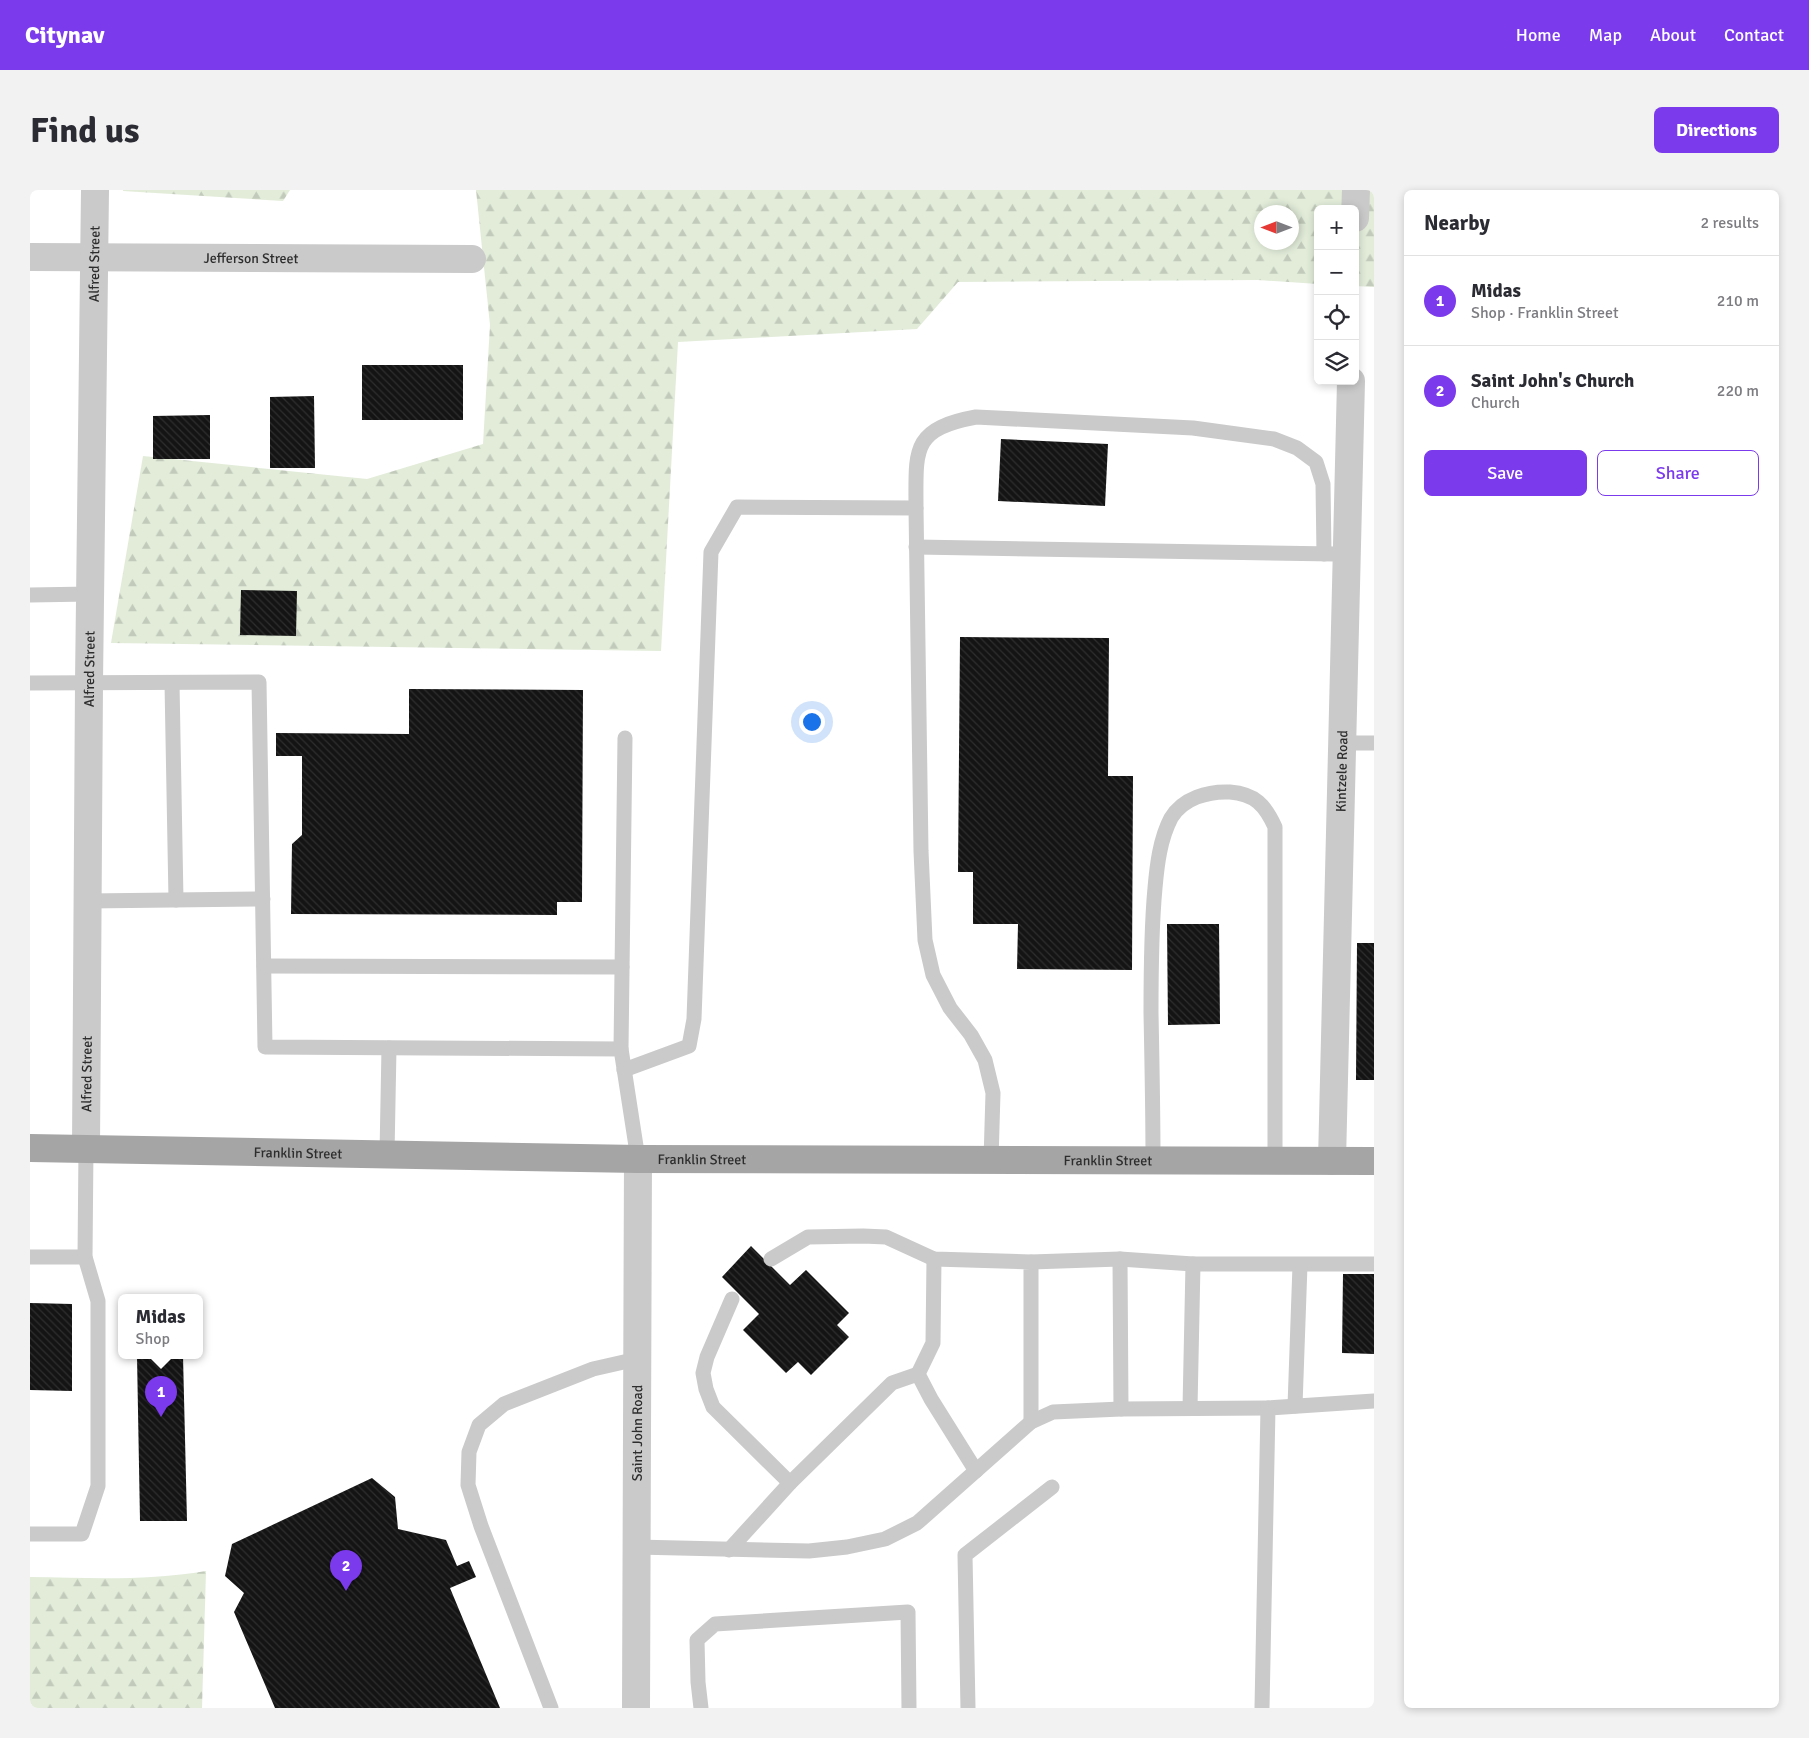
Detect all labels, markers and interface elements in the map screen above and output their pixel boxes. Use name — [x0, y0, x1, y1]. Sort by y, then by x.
text: Citynav — [25, 20, 104, 50]
text: Home — [1516, 24, 1561, 46]
text: Map — [1589, 24, 1622, 46]
text: About — [1650, 24, 1696, 46]
text: Contact — [1724, 24, 1784, 46]
button: Directions — [1654, 107, 1779, 153]
text: Find us — [30, 109, 140, 152]
north arrow — [1254, 205, 1299, 250]
map controls — [1314, 205, 1359, 385]
button: + — [1314, 205, 1359, 250]
text: Nearby — [1424, 210, 1490, 236]
text: 2 results — [1700, 213, 1759, 233]
street label: Alfred Street — [85, 226, 103, 302]
street label: Jefferson Street — [203, 249, 299, 267]
button: − — [1314, 250, 1359, 295]
text: Midas — [1471, 279, 1521, 303]
text: 1 — [1436, 291, 1444, 311]
text: 210 m — [1717, 291, 1759, 311]
button: locate — [1314, 295, 1359, 340]
text: Shop · Franklin Street — [1471, 303, 1619, 323]
button: layers — [1314, 340, 1359, 385]
text: Saint John's Church — [1471, 369, 1634, 393]
text: 2 — [1436, 381, 1444, 401]
text: 220 m — [1717, 381, 1759, 401]
text: Church — [1471, 393, 1520, 413]
button: Save — [1424, 450, 1587, 496]
button: Share — [1597, 450, 1759, 496]
street label: Alfred Street — [80, 631, 98, 707]
your location — [799, 709, 825, 735]
street label: Kintzele Road — [1332, 730, 1351, 812]
street label: Alfred Street — [78, 1036, 95, 1112]
street label: Franklin Street — [253, 1144, 343, 1162]
street label: Franklin Street — [658, 1151, 746, 1168]
street label: Franklin Street — [1064, 1152, 1152, 1169]
popup — [118, 1294, 203, 1359]
text: Midas — [136, 1305, 185, 1329]
text: Shop — [136, 1329, 170, 1349]
pin: 1 — [145, 1376, 177, 1417]
street label: Saint John Road — [628, 1385, 646, 1481]
pin: 2 — [330, 1550, 362, 1591]

